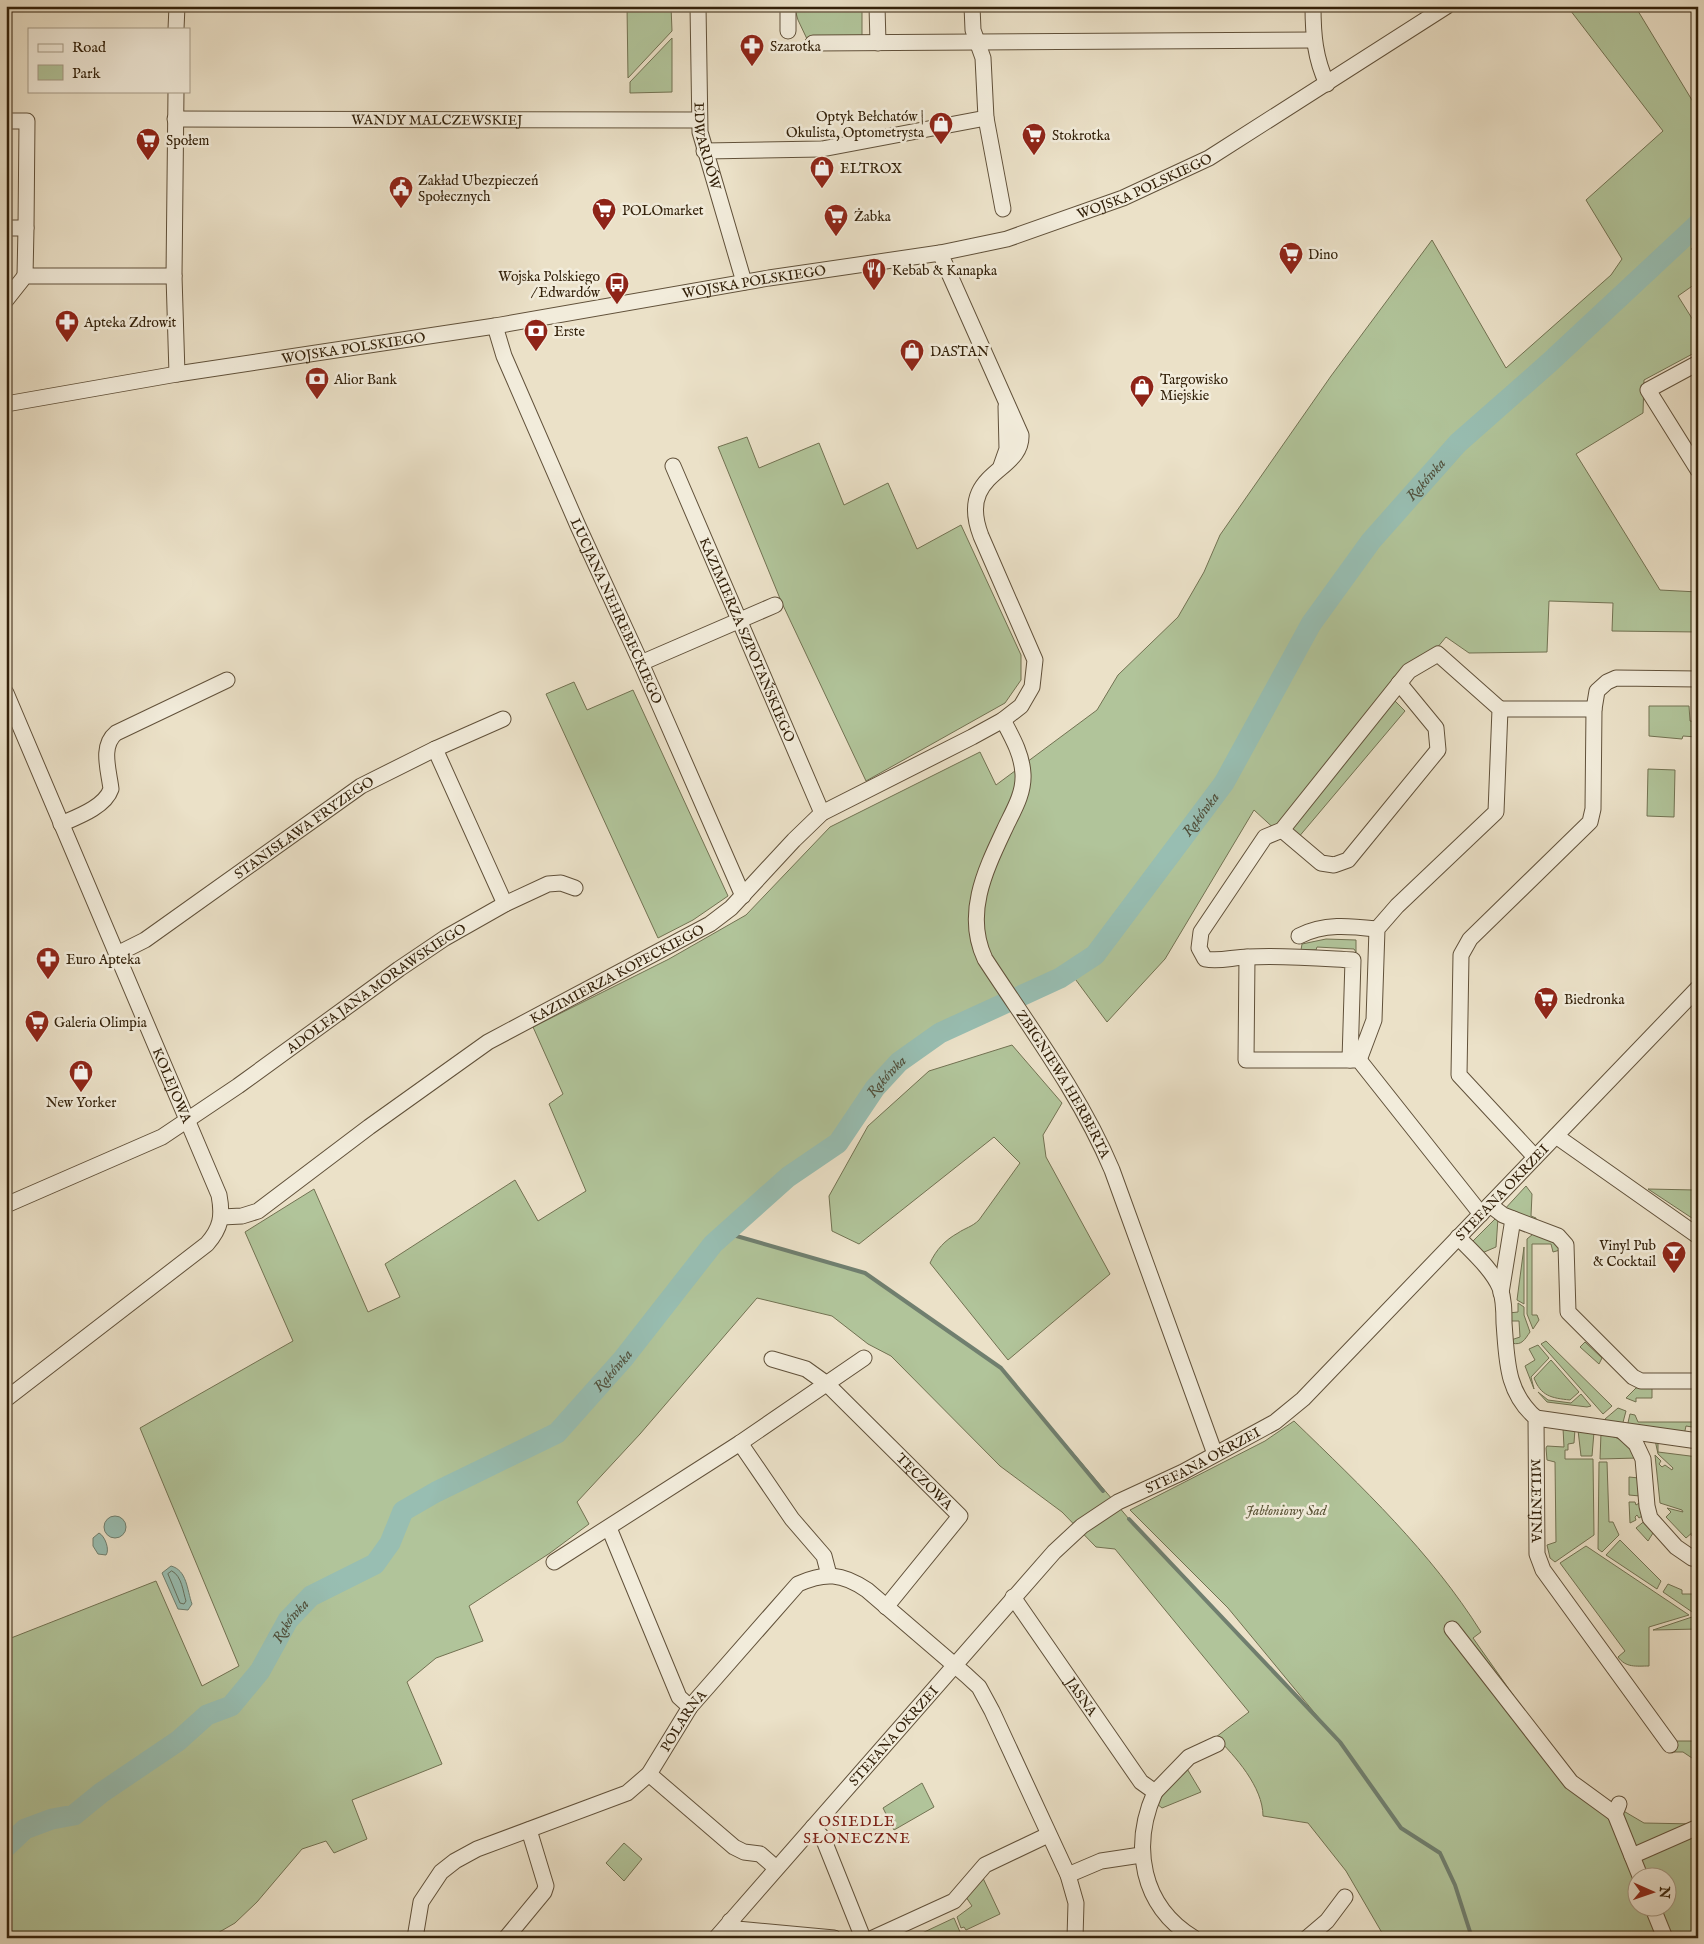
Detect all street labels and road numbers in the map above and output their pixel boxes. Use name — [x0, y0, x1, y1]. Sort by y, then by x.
street label: EDWARDÓW — [690, 102, 725, 193]
street label: WANDY MALCZEWSKIEJ — [351, 111, 523, 130]
street label: WOJSKA POLSKIEGO — [1075, 150, 1216, 224]
street label: WOJSKA POLSKIEGO — [681, 262, 828, 303]
street label: WOJSKA POLSKIEGO — [280, 329, 427, 368]
street label: LUCJANA NEHREBECKIEGO — [566, 516, 666, 707]
street label: KAZIMIERZA SZPOTAŃSKIEGO — [695, 535, 799, 746]
street label: STANISŁAWA FRYZEGO — [231, 773, 377, 884]
street label: ADOLFA JANA MORAWSKIEGO — [282, 920, 470, 1058]
street label: KAZIMIERZA KOPECKIEGO — [527, 921, 708, 1028]
street label: ZBIGNIEWA HERBERTA — [1012, 1007, 1114, 1162]
street label: KOLEJOWA — [148, 1045, 196, 1126]
street label: STEFANA OKRZEI — [1452, 1141, 1553, 1245]
street label: STEFANA OKRZEI — [1143, 1424, 1264, 1498]
street label: TĘCZOWA — [892, 1450, 957, 1514]
street label: MILENIJNA — [1526, 1459, 1545, 1543]
street label: JASNA — [1060, 1672, 1101, 1720]
street label: STEFANA OKRZEI — [845, 1683, 943, 1790]
street label: POLARNA — [657, 1686, 711, 1755]

